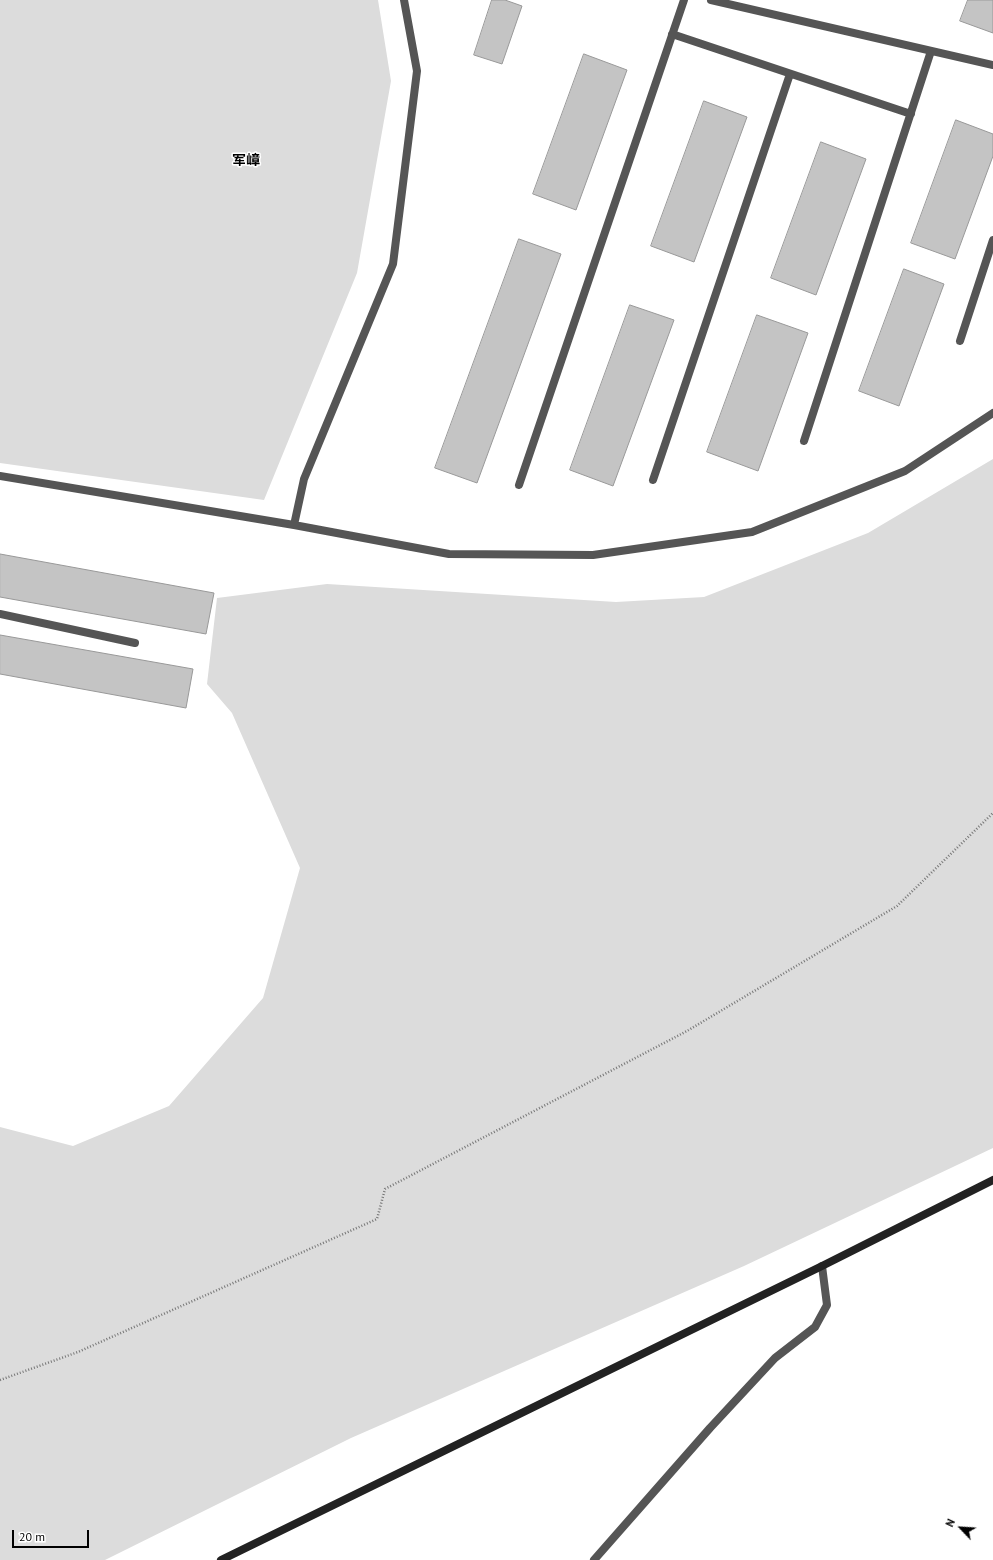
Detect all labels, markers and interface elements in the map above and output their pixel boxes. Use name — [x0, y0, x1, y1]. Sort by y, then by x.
district label: 军嶂 — [232, 153, 260, 169]
north arrow — [941, 1508, 981, 1548]
text: N — [942, 1517, 958, 1529]
scale bar — [14, 1522, 91, 1548]
text: 20 m — [19, 1529, 45, 1544]

